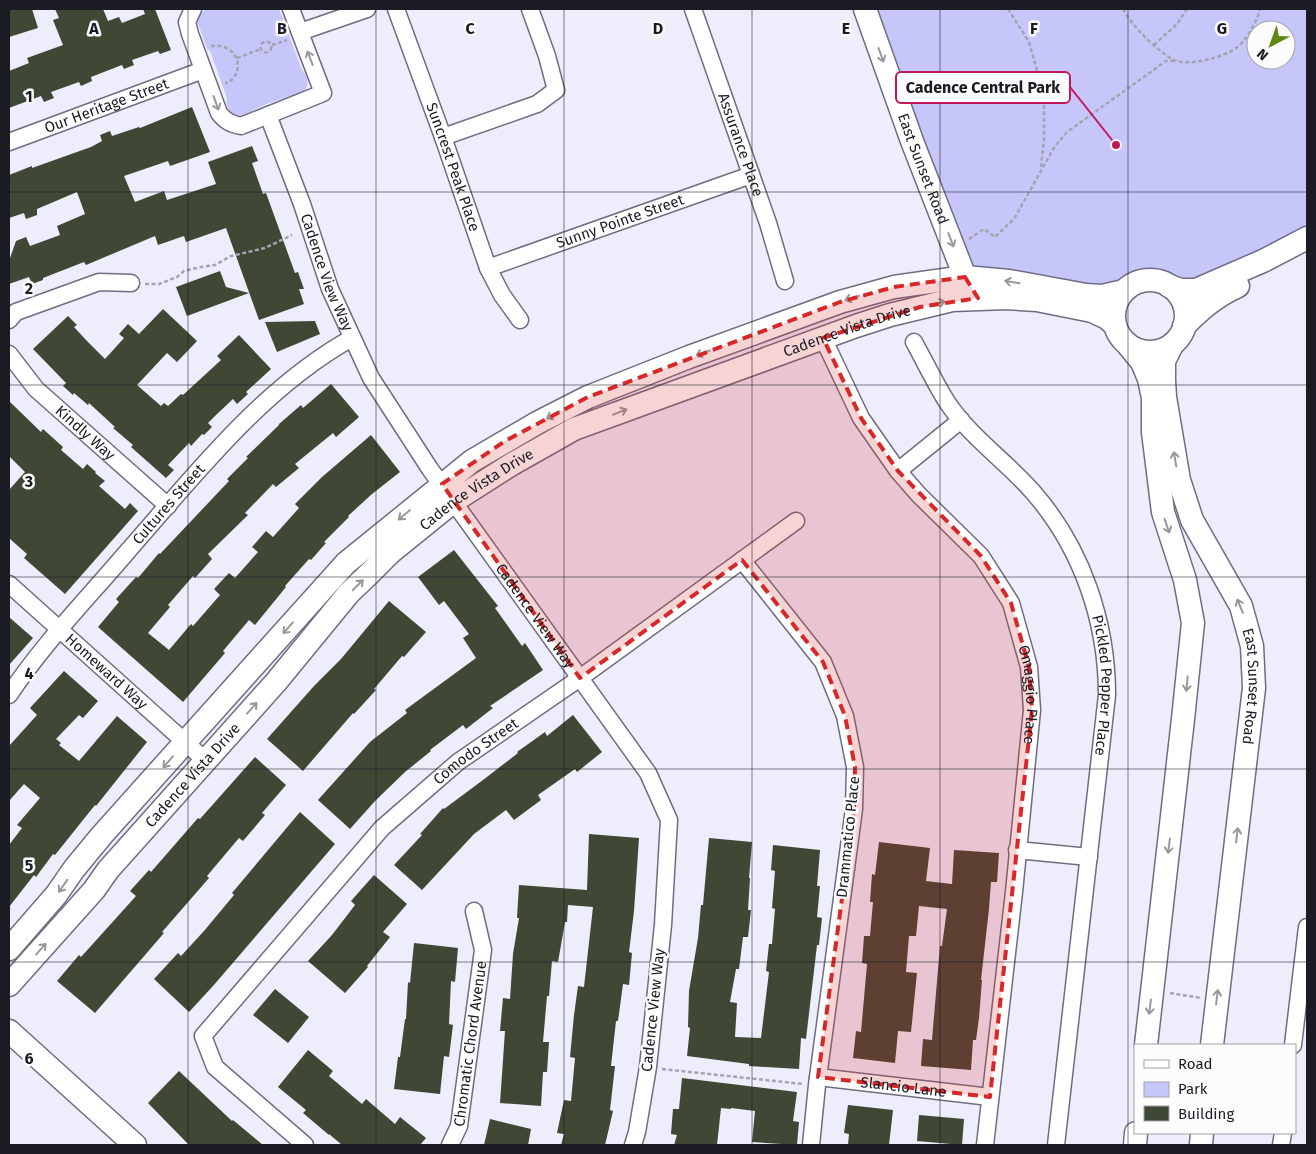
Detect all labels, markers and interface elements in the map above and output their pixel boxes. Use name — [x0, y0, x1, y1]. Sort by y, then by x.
text: A — [88, 19, 99, 38]
text: B — [277, 19, 287, 38]
text: C — [465, 19, 475, 38]
text: D — [653, 19, 663, 38]
text: E — [842, 19, 850, 38]
text: F — [1030, 19, 1038, 38]
text: G — [1217, 19, 1227, 38]
north arrow — [1246, 20, 1296, 70]
text: N — [1254, 45, 1272, 64]
one-way arrow — [877, 46, 887, 62]
one-way arrow — [305, 51, 314, 66]
callout: Cadence Central Park — [896, 72, 1070, 103]
street label: Our Heritage Street — [42, 74, 172, 137]
text: Cadence Central Park — [906, 78, 1060, 97]
text: 1 — [25, 87, 33, 106]
street label: Assurance Place — [714, 91, 767, 199]
one-way arrow — [212, 96, 221, 111]
street label: Suncrest Peak Place — [422, 100, 484, 234]
street label: East Sunset Road — [894, 111, 953, 227]
street label: Sunny Pointe Street — [554, 190, 687, 252]
street label: Cadence View Way — [297, 211, 357, 335]
one-way arrow — [946, 232, 956, 247]
one-way arrow — [1005, 277, 1021, 287]
text: 2 — [25, 279, 33, 298]
one-way arrow — [845, 294, 861, 304]
one-way arrow — [929, 298, 945, 307]
street label: Cadence Vista Drive — [781, 301, 913, 361]
one-way arrow — [695, 348, 711, 358]
street label: Kindly Way — [52, 401, 119, 464]
one-way arrow — [612, 407, 627, 416]
one-way arrow — [546, 411, 561, 420]
street label: Cadence Vista Drive — [416, 445, 537, 534]
one-way arrow — [1170, 451, 1180, 467]
street label: Cultures Street — [129, 460, 209, 548]
text: 3 — [24, 472, 33, 491]
one-way arrow — [398, 510, 411, 521]
one-way arrow — [1163, 517, 1173, 533]
street label: Cadence View Way — [492, 560, 579, 672]
one-way arrow — [351, 579, 364, 591]
one-way arrow — [1234, 599, 1244, 614]
street label: Pickled Pepper Place — [1088, 613, 1116, 757]
one-way arrow — [282, 621, 294, 634]
street label: East Sunset Road — [1238, 626, 1263, 746]
street label: Homeward Way — [62, 630, 152, 713]
street label: Omaggio Place — [1014, 643, 1041, 745]
text: 4 — [24, 664, 34, 683]
one-way arrow — [1182, 676, 1192, 692]
one-way arrow — [246, 702, 258, 715]
street label: Comodo Street — [430, 714, 522, 788]
street label: Cadence Vista Drive — [141, 719, 244, 831]
one-way arrow — [162, 756, 174, 769]
street label: Drammatico Place — [833, 775, 863, 899]
one-way arrow — [1232, 828, 1242, 844]
one-way arrow — [1164, 838, 1174, 854]
text: 5 — [25, 856, 34, 875]
one-way arrow — [58, 879, 68, 893]
one-way arrow — [35, 942, 47, 955]
street label: Cadence View Way — [638, 947, 669, 1073]
street label: Chromatic Chord Avenue — [450, 960, 490, 1128]
one-way arrow — [1212, 989, 1222, 1005]
one-way arrow — [1145, 999, 1155, 1015]
legend — [1134, 1044, 1296, 1134]
text: 6 — [24, 1049, 34, 1068]
text: Road — [1178, 1055, 1213, 1073]
street label: Slancio Lane — [860, 1073, 947, 1101]
text: Park — [1178, 1080, 1208, 1098]
text: Building — [1178, 1105, 1234, 1123]

